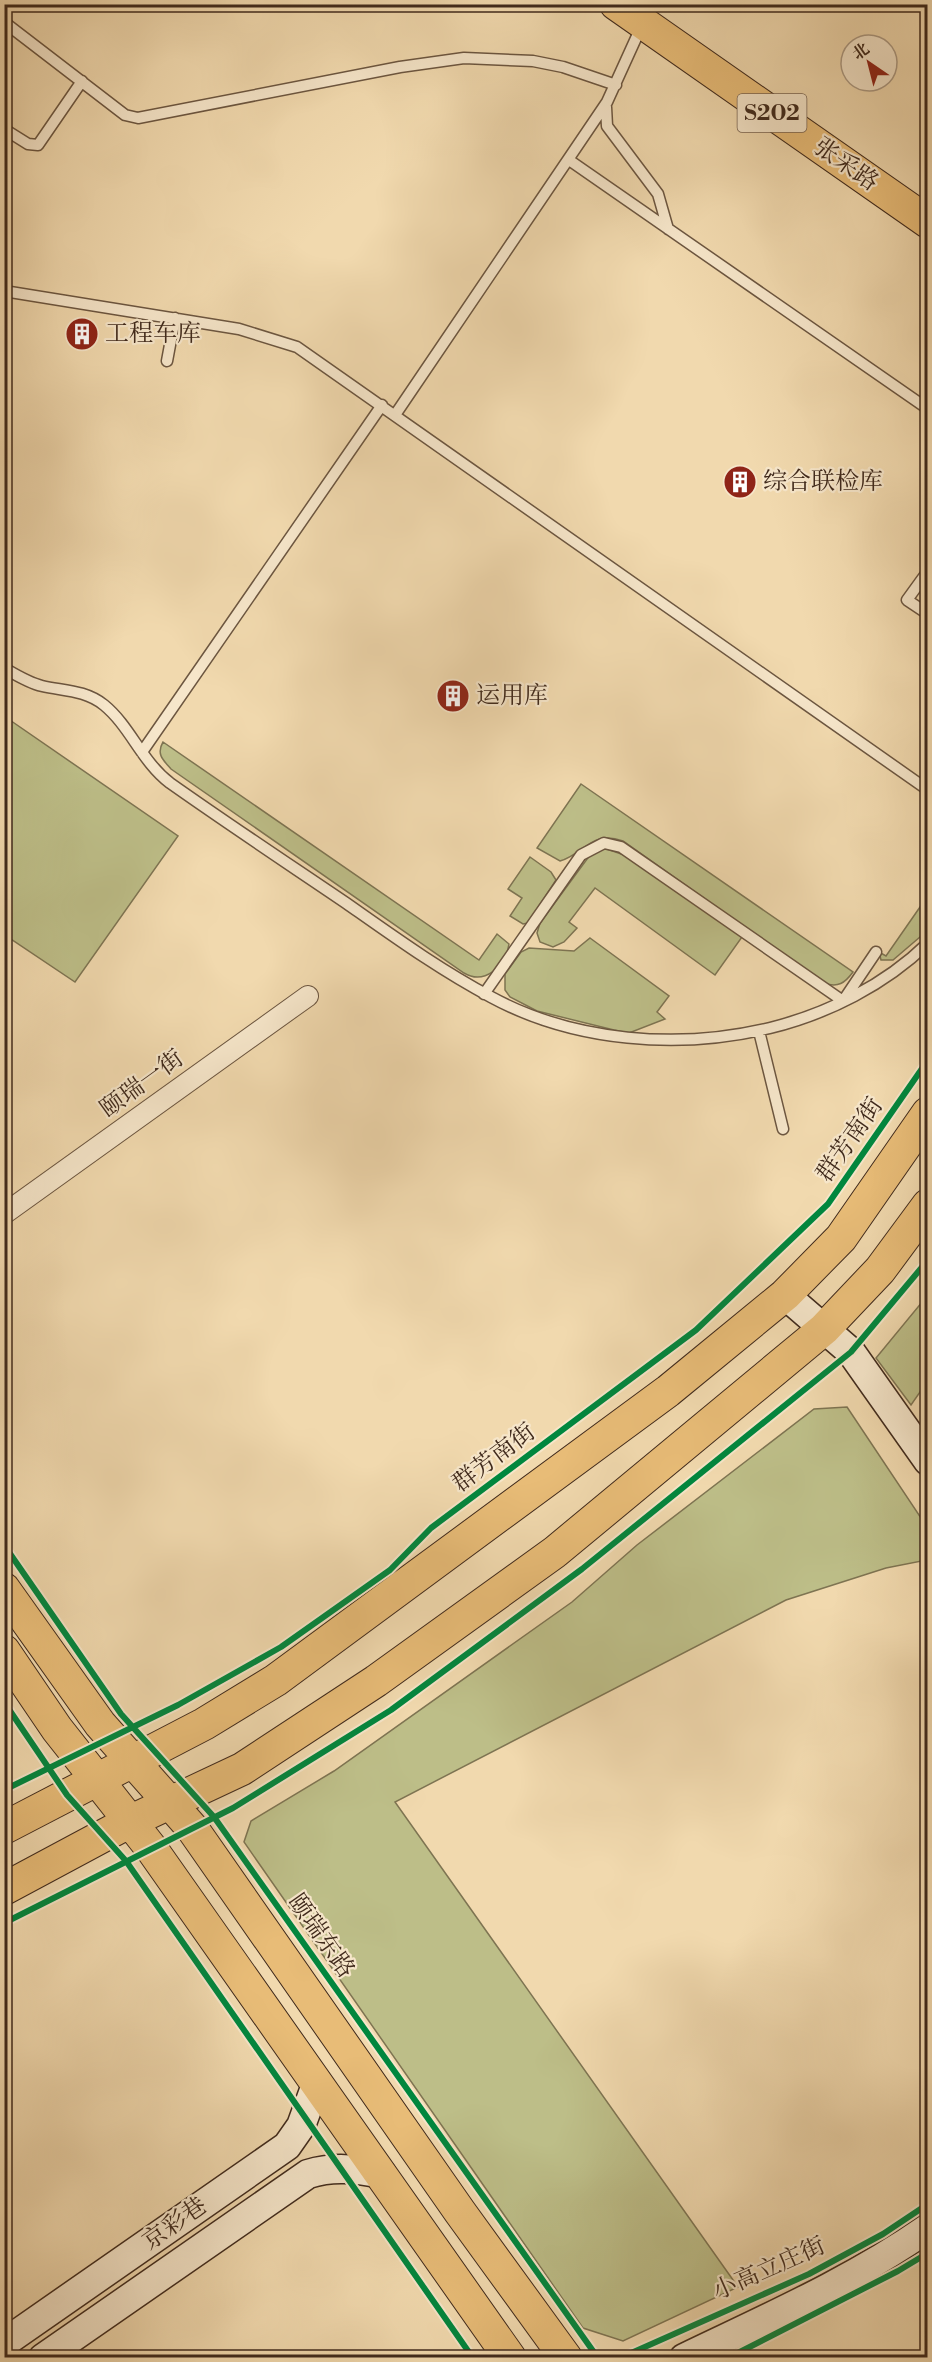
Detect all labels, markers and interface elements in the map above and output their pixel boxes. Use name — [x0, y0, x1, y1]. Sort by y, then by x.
north arrow — [839, 33, 899, 93]
text: 北 — [849, 39, 873, 64]
road number: S202 — [738, 94, 806, 132]
street label: 张采路 — [808, 132, 884, 198]
building icon: 工程车库 — [64, 316, 100, 352]
place label: 工程车库 — [105, 319, 201, 349]
building icon: 综合联检库 — [722, 464, 758, 500]
place label: 综合联检库 — [763, 467, 883, 497]
building icon: 运用库 — [435, 678, 471, 714]
place label: 运用库 — [476, 681, 548, 711]
street label: 颐瑞一街 — [94, 1044, 190, 1124]
street label: 群芳南街 — [810, 1092, 890, 1188]
street label: 群芳南街 — [447, 1417, 541, 1499]
street label: 颐瑞东路 — [281, 1888, 361, 1984]
street label: 京彩巷 — [137, 2191, 213, 2257]
street label: 小高立庄街 — [708, 2231, 830, 2307]

